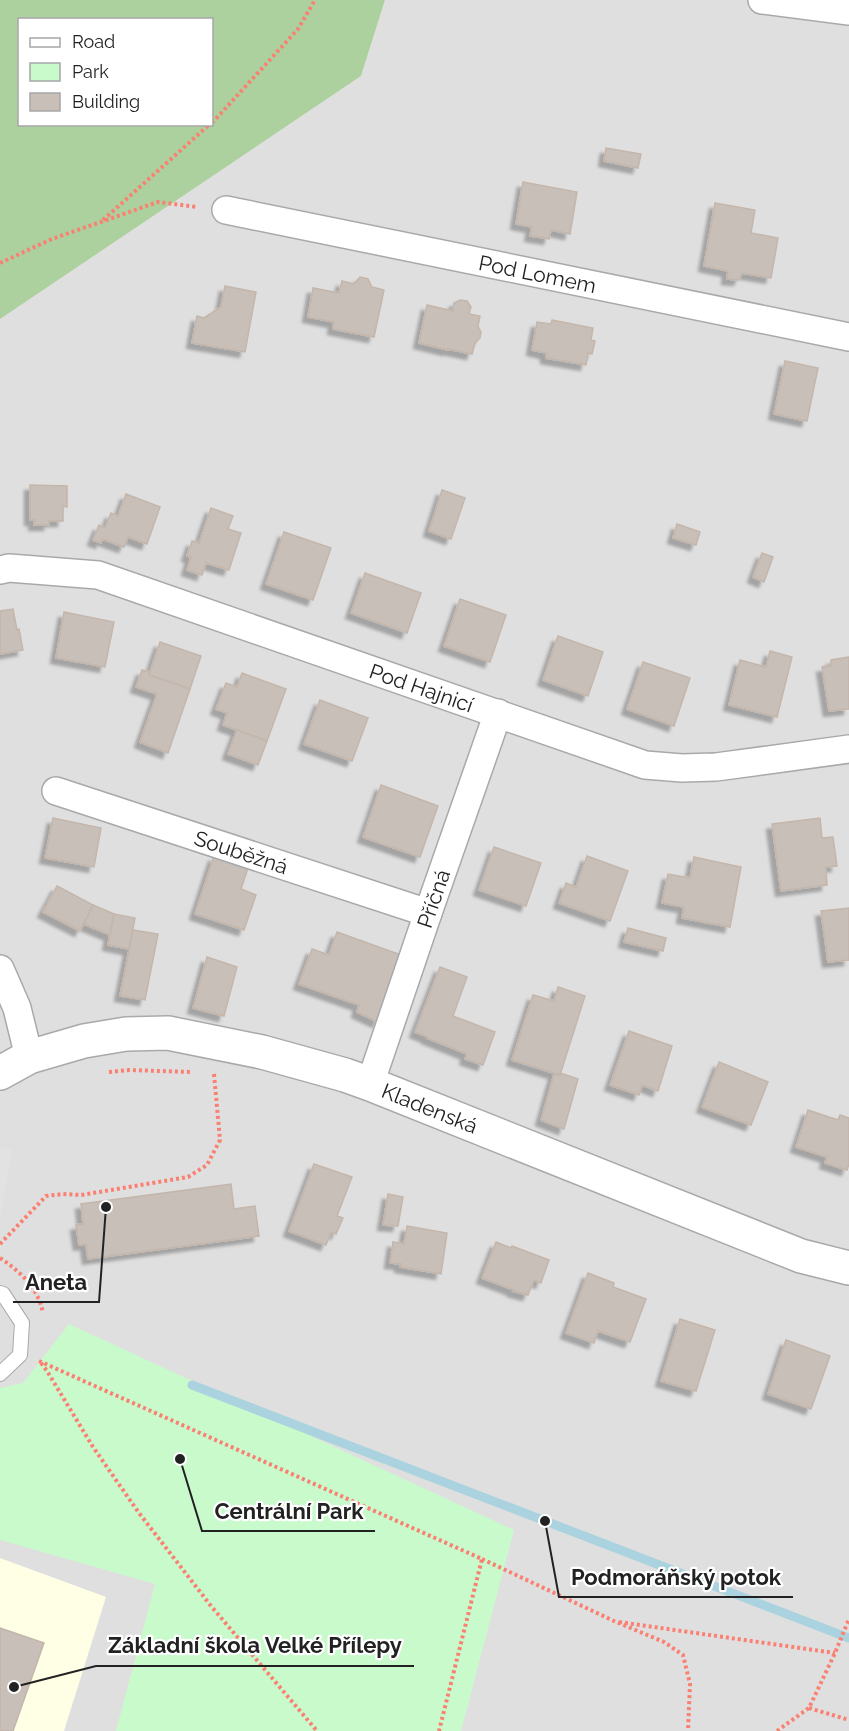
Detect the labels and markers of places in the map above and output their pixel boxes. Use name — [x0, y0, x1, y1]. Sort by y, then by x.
callout: Aneta — [13, 1262, 99, 1302]
callout: Centrální Park — [202, 1491, 375, 1531]
callout: Podmoráňský potok — [559, 1557, 793, 1597]
callout: Základní škola Velké Přílepy — [96, 1626, 414, 1666]

